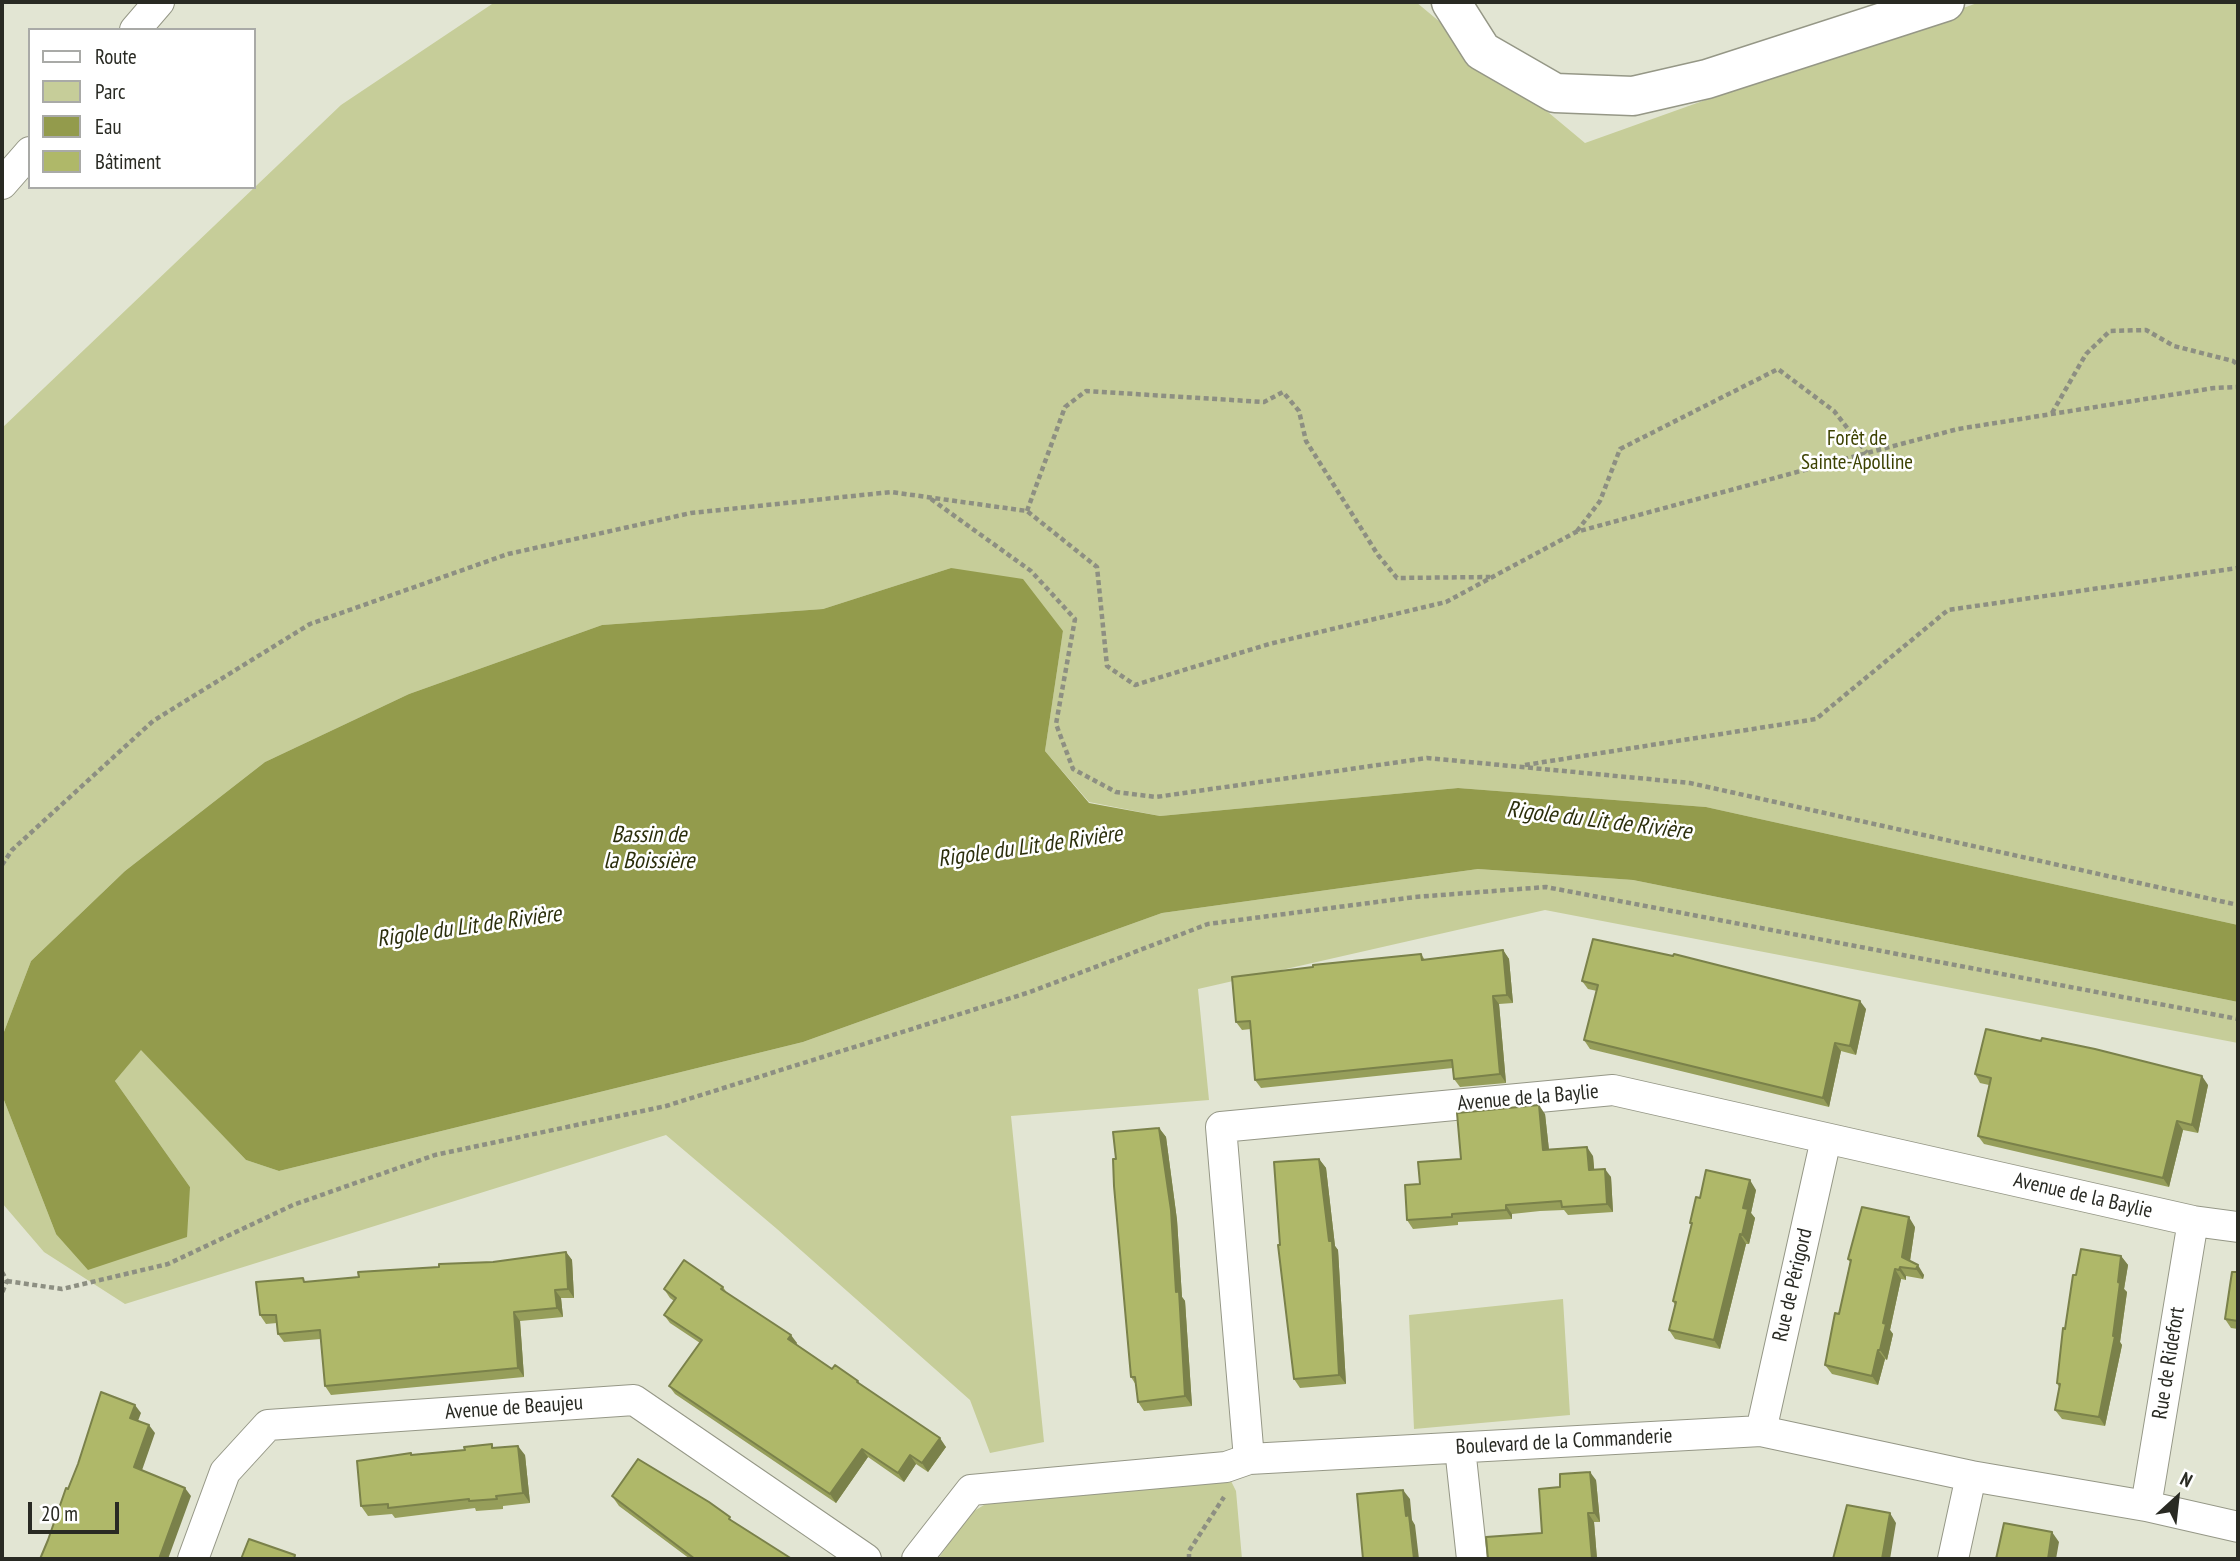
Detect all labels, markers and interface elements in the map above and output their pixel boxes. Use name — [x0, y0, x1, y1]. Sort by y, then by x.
legend — [28, 28, 256, 189]
text: Route — [95, 43, 137, 70]
text: Parc — [95, 78, 126, 105]
text: Eau — [95, 113, 122, 140]
text: Bâtiment — [95, 148, 161, 175]
park label: Forêt de Sainte-Apolline — [1801, 426, 1913, 476]
water label: Rigole du Lit de Rivière — [1505, 796, 1693, 846]
water label: Rigole du Lit de Rivière — [936, 820, 1124, 874]
water label: Bassin de la Boissière — [603, 821, 695, 875]
water label: Rigole du Lit de Rivière — [375, 900, 563, 954]
street label: Avenue de la Baylie — [1456, 1079, 1600, 1117]
street label: Avenue de la Baylie — [2011, 1168, 2155, 1224]
street label: Rue de Périgord — [1768, 1226, 1818, 1344]
street label: Rue de Ridefort — [2148, 1305, 2190, 1421]
street label: Avenue de Beaujeu — [444, 1391, 584, 1425]
street label: Boulevard de la Commanderie — [1455, 1424, 1673, 1460]
north arrow — [2142, 1463, 2212, 1533]
text: N — [2177, 1466, 2197, 1492]
scale bar — [32, 1488, 122, 1532]
text: 20 m — [41, 1500, 78, 1527]

